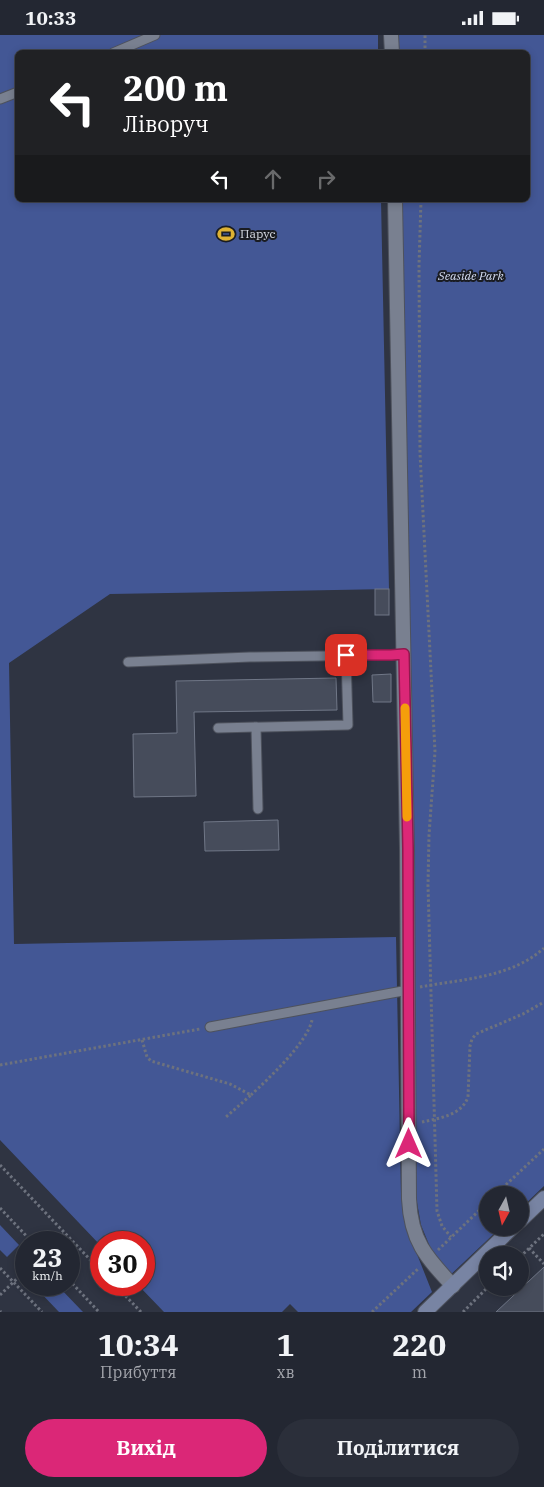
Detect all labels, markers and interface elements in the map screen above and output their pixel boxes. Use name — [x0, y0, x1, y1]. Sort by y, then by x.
text: 10:33 — [25, 6, 76, 30]
text: 200 m — [123, 65, 228, 111]
icon: left — [40, 70, 105, 135]
text: Ліворуч — [123, 109, 209, 138]
icon: left — [206, 165, 234, 193]
icon: ahead — [259, 165, 287, 193]
icon: right — [312, 165, 340, 193]
sports icon: Парус — [216, 224, 236, 244]
place label: Парус — [240, 226, 276, 241]
park label: Seaside Park — [437, 268, 505, 283]
pin — [325, 634, 367, 676]
icon: arrive — [332, 641, 360, 669]
position arrow — [382, 1117, 434, 1169]
north arrow — [479, 1186, 529, 1236]
map controls — [479, 1186, 529, 1296]
speed limit sign: 30 — [90, 1231, 155, 1296]
text: 23 — [32, 1241, 63, 1274]
button: sound — [479, 1246, 529, 1296]
text: km/h — [32, 1268, 63, 1283]
text: 10:34 — [98, 1325, 179, 1364]
text: 1 — [277, 1325, 295, 1364]
text: 220 — [392, 1325, 446, 1364]
text: Прибуття — [100, 1362, 177, 1382]
text: хв — [277, 1362, 295, 1382]
text: m — [412, 1362, 427, 1382]
button: Вихід — [25, 1419, 267, 1477]
button: Поділитися — [277, 1419, 519, 1477]

